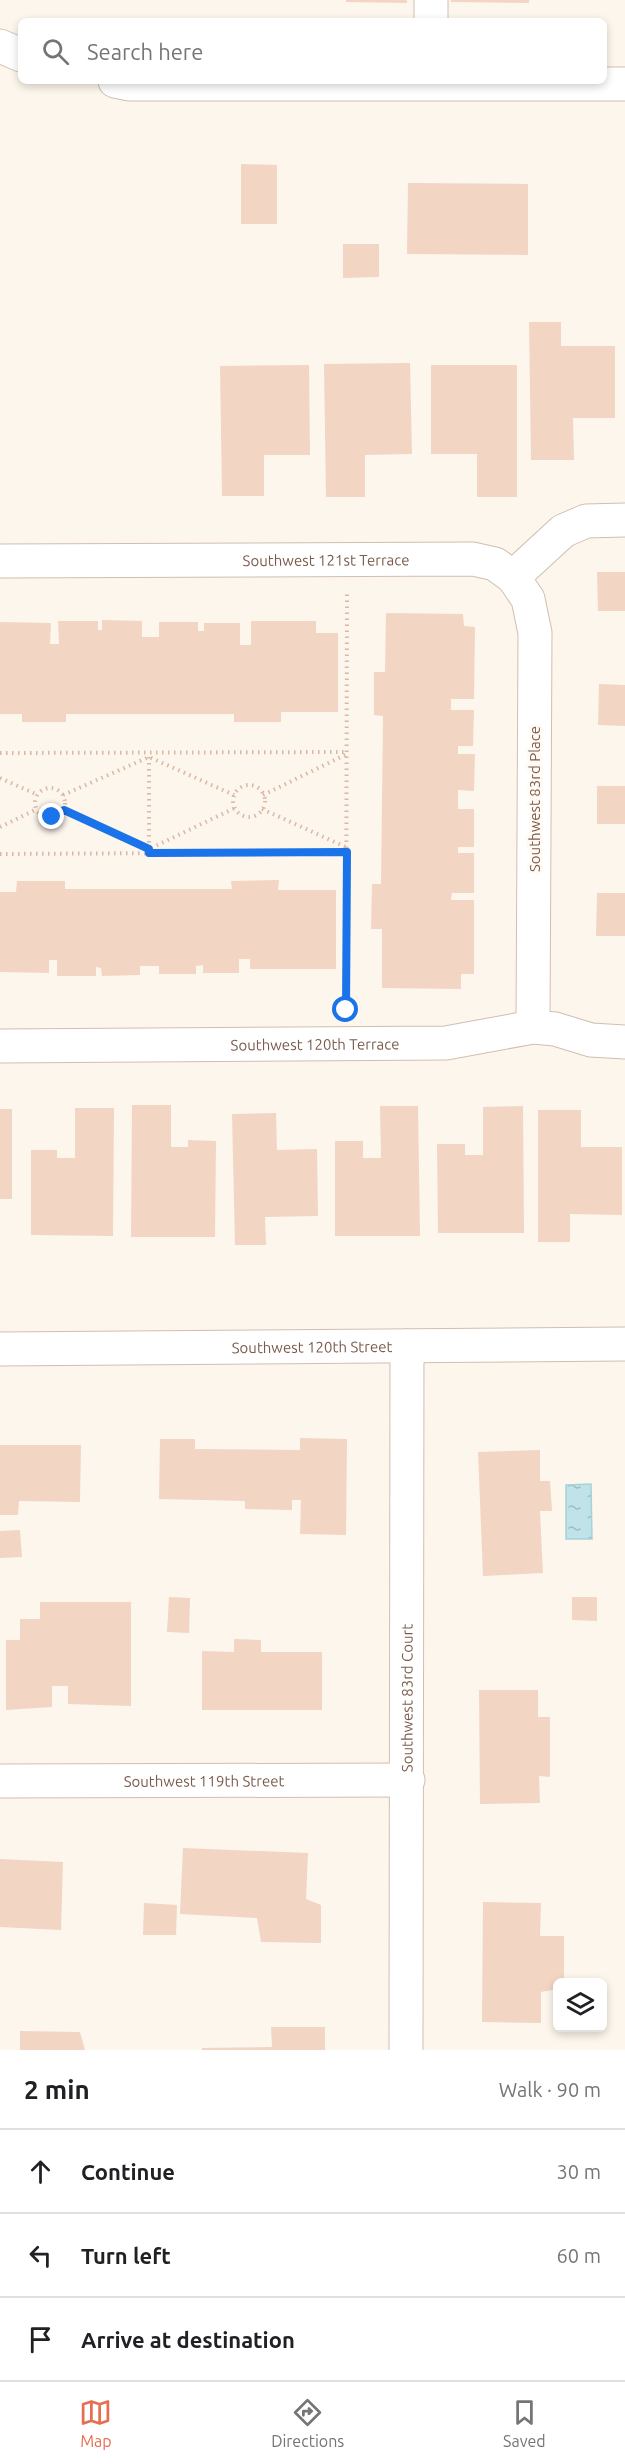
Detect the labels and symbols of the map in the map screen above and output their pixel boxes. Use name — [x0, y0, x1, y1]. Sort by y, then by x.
street label: Southwest 121st Terrace — [242, 551, 410, 568]
street label: Southwest 83rd Place — [526, 726, 543, 872]
route end — [38, 803, 64, 829]
route start — [332, 996, 358, 1022]
street label: Southwest 120th Terrace — [230, 1035, 400, 1053]
street label: Southwest 120th Street — [232, 1337, 393, 1356]
street label: Southwest 83rd Court — [398, 1624, 415, 1772]
street label: Southwest 119th Street — [124, 1772, 284, 1789]

